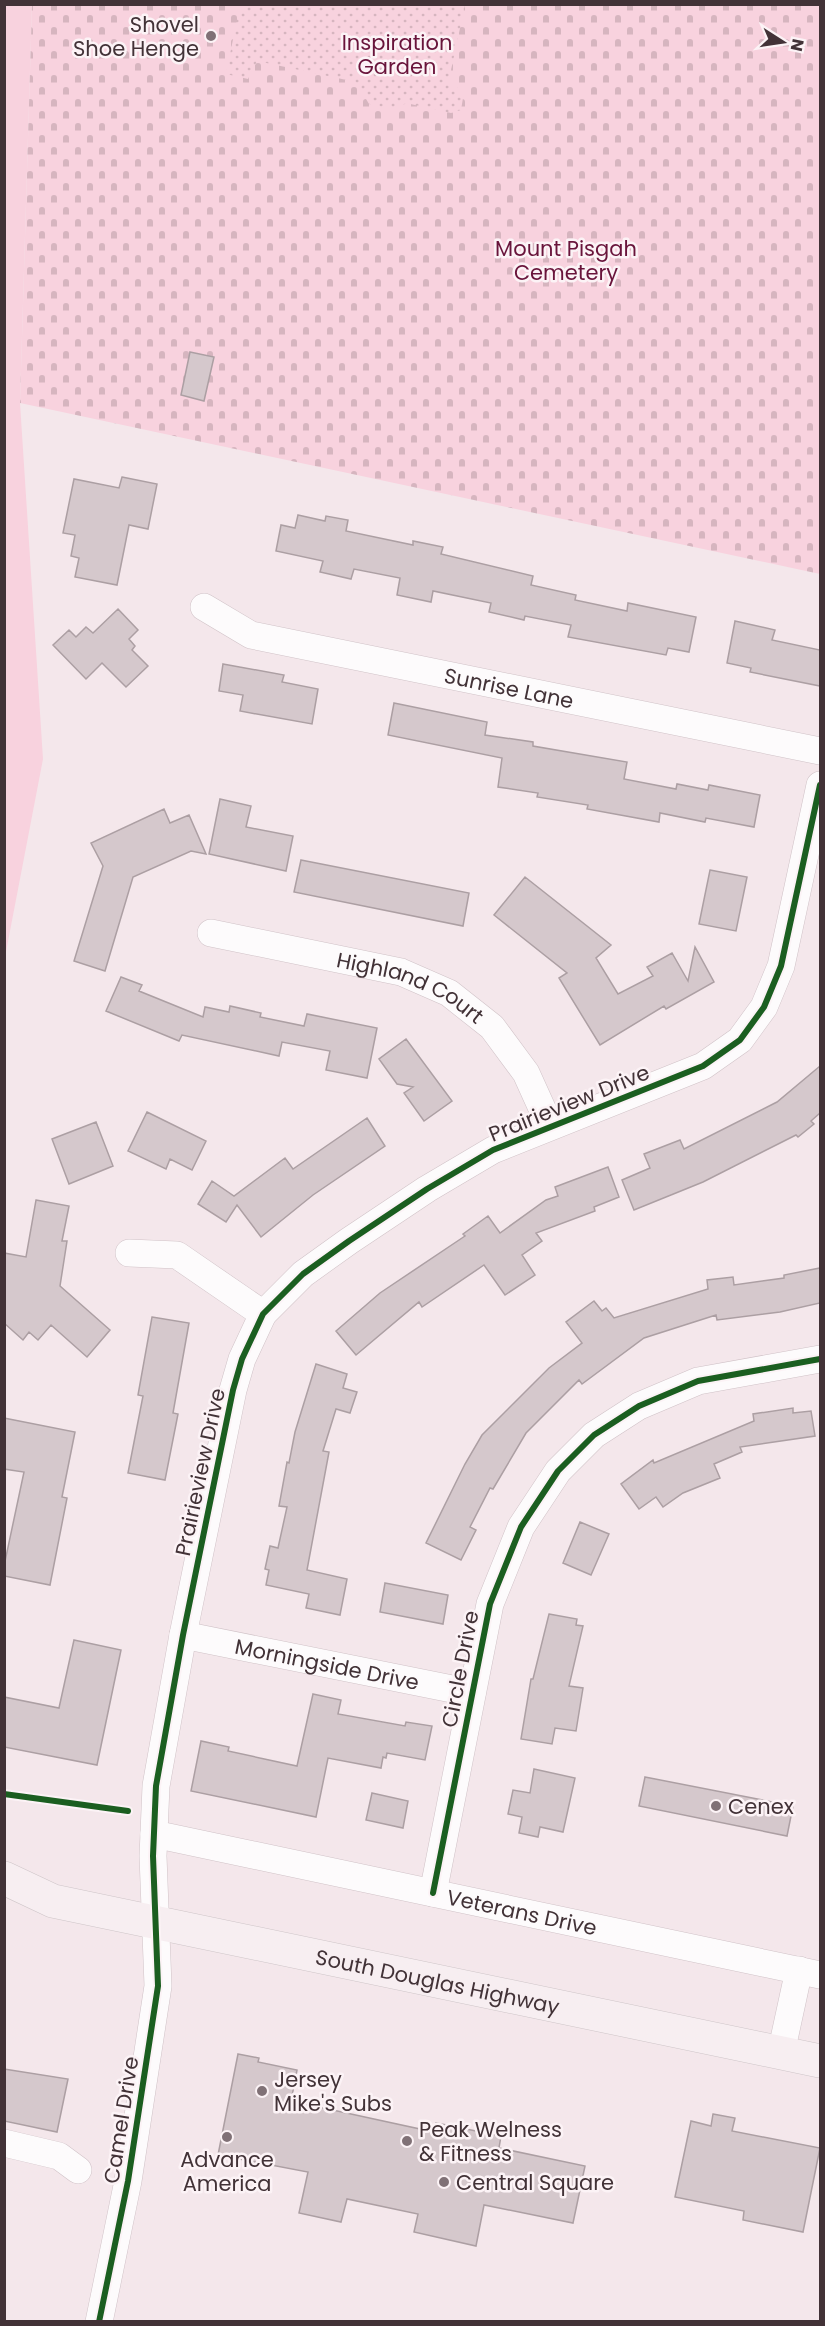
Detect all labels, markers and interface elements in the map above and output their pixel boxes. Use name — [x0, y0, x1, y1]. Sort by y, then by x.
place label: Shovel Shoe Henge — [73, 10, 199, 63]
north arrow — [753, 12, 813, 72]
park label: Inspiration Garden — [342, 28, 452, 81]
marker: Shovel Shoe Henge — [204, 29, 218, 43]
text: N — [785, 37, 810, 53]
park label: Mount Pisgah Cemetery — [495, 234, 637, 287]
street label: Sunrise Lane — [442, 660, 576, 715]
street label: Highland Court — [334, 945, 490, 1030]
street label: Prairieview Drive — [484, 1058, 654, 1148]
street label: Prairieview Drive — [168, 1385, 232, 1559]
street label: Circle Drive — [434, 1608, 486, 1730]
street label: Morningside Drive — [232, 1631, 422, 1697]
place label: Cenex — [728, 1792, 794, 1821]
marker: Cenex — [709, 1799, 723, 1813]
street label: Veterans Drive — [444, 1882, 600, 1942]
street label: South Douglas Highway — [313, 1942, 562, 2021]
street label: Camel Drive — [97, 2054, 145, 2186]
place label: Jersey Mike's Subs — [274, 2065, 392, 2118]
marker: Jersey Mike's Subs — [255, 2084, 269, 2098]
place label: Peak Welness & Fitness — [419, 2115, 562, 2168]
marker: Advance America — [220, 2130, 234, 2144]
marker: Peak Welness & Fitness — [400, 2134, 414, 2148]
place label: Advance America — [180, 2145, 274, 2198]
place label: Central Square — [456, 2168, 614, 2197]
marker: Central Square — [437, 2175, 451, 2189]

